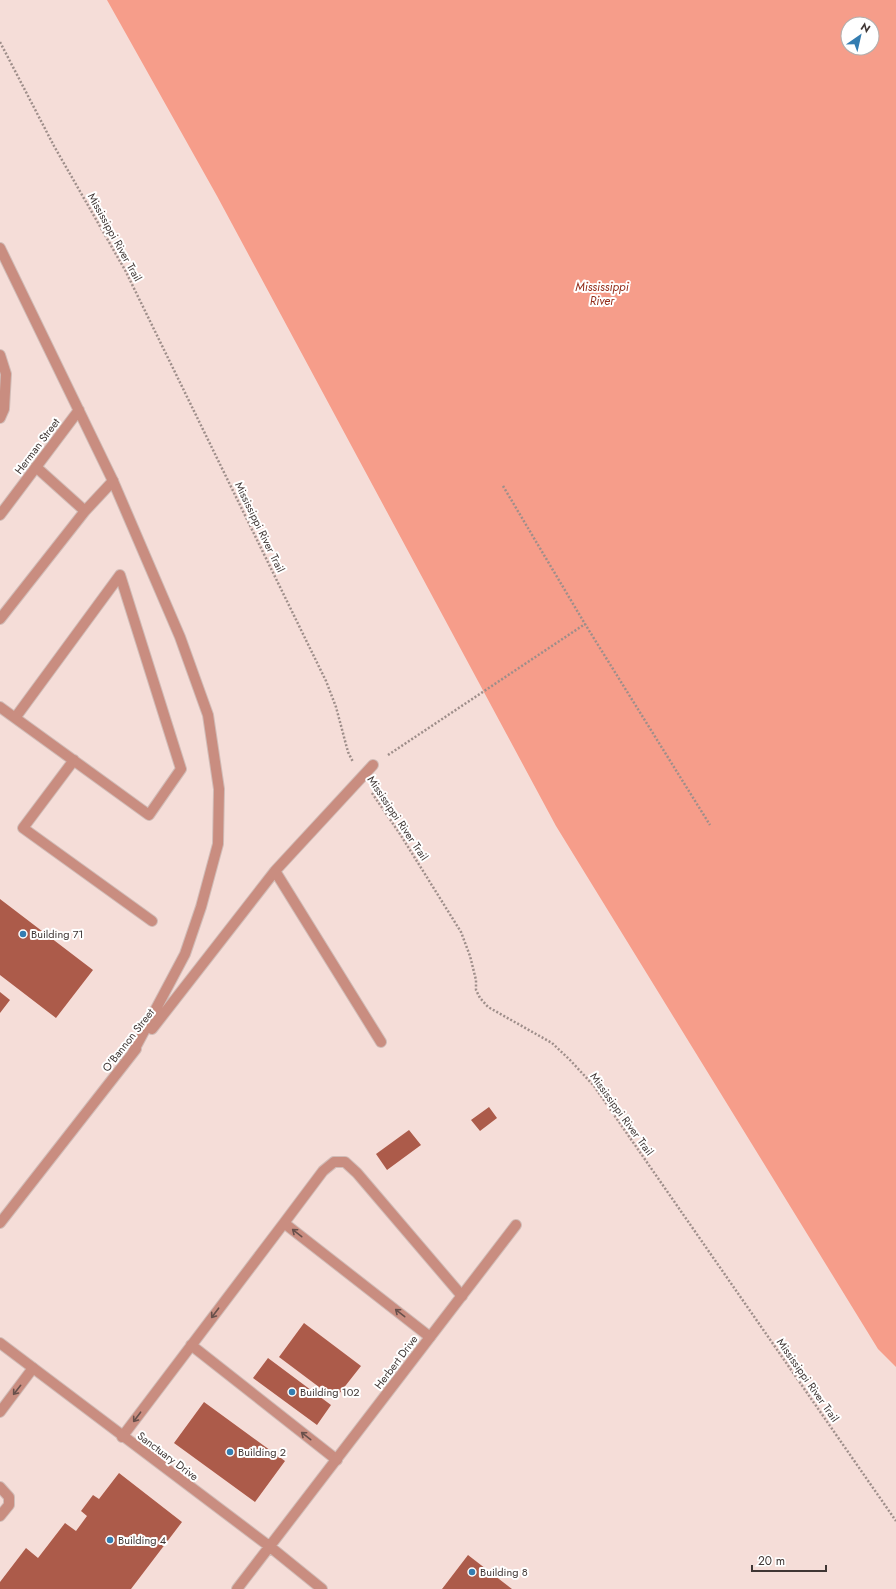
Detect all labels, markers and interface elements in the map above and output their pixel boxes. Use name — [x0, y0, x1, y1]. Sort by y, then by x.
north arrow — [840, 16, 880, 56]
text: N — [857, 19, 874, 37]
street label: Mississippi River Trail — [84, 190, 146, 284]
water label: Mississippi River — [575, 278, 630, 310]
street label: Herman Street — [11, 414, 64, 477]
street label: Mississippi River Trail — [231, 479, 289, 575]
street label: Mississippi River Trail — [364, 772, 432, 864]
place label: Building 71 — [31, 926, 84, 942]
marker: Building 71 — [18, 929, 28, 939]
street label: O'Bannon Street — [98, 1005, 158, 1075]
street label: Mississippi River Trail — [586, 1069, 658, 1159]
one-way arrow — [292, 1229, 303, 1238]
one-way arrow — [211, 1308, 220, 1319]
one-way arrow — [394, 1309, 405, 1318]
street label: Herbert Drive — [371, 1332, 422, 1392]
street label: Mississippi River Trail — [773, 1335, 843, 1425]
one-way arrow — [12, 1384, 21, 1395]
place label: Building 102 — [300, 1384, 360, 1400]
marker: Building 102 — [287, 1387, 297, 1397]
one-way arrow — [133, 1411, 141, 1422]
street label: Sanctuary Drive — [134, 1428, 202, 1484]
one-way arrow — [301, 1431, 312, 1440]
place label: Building 2 — [238, 1444, 286, 1460]
marker: Building 2 — [225, 1447, 235, 1457]
place label: Building 4 — [118, 1532, 167, 1548]
marker: Building 4 — [105, 1535, 115, 1545]
scale bar — [752, 1547, 826, 1573]
text: 20 m — [758, 1552, 785, 1570]
place label: Building 8 — [480, 1564, 528, 1580]
marker: Building 8 — [467, 1567, 477, 1577]

